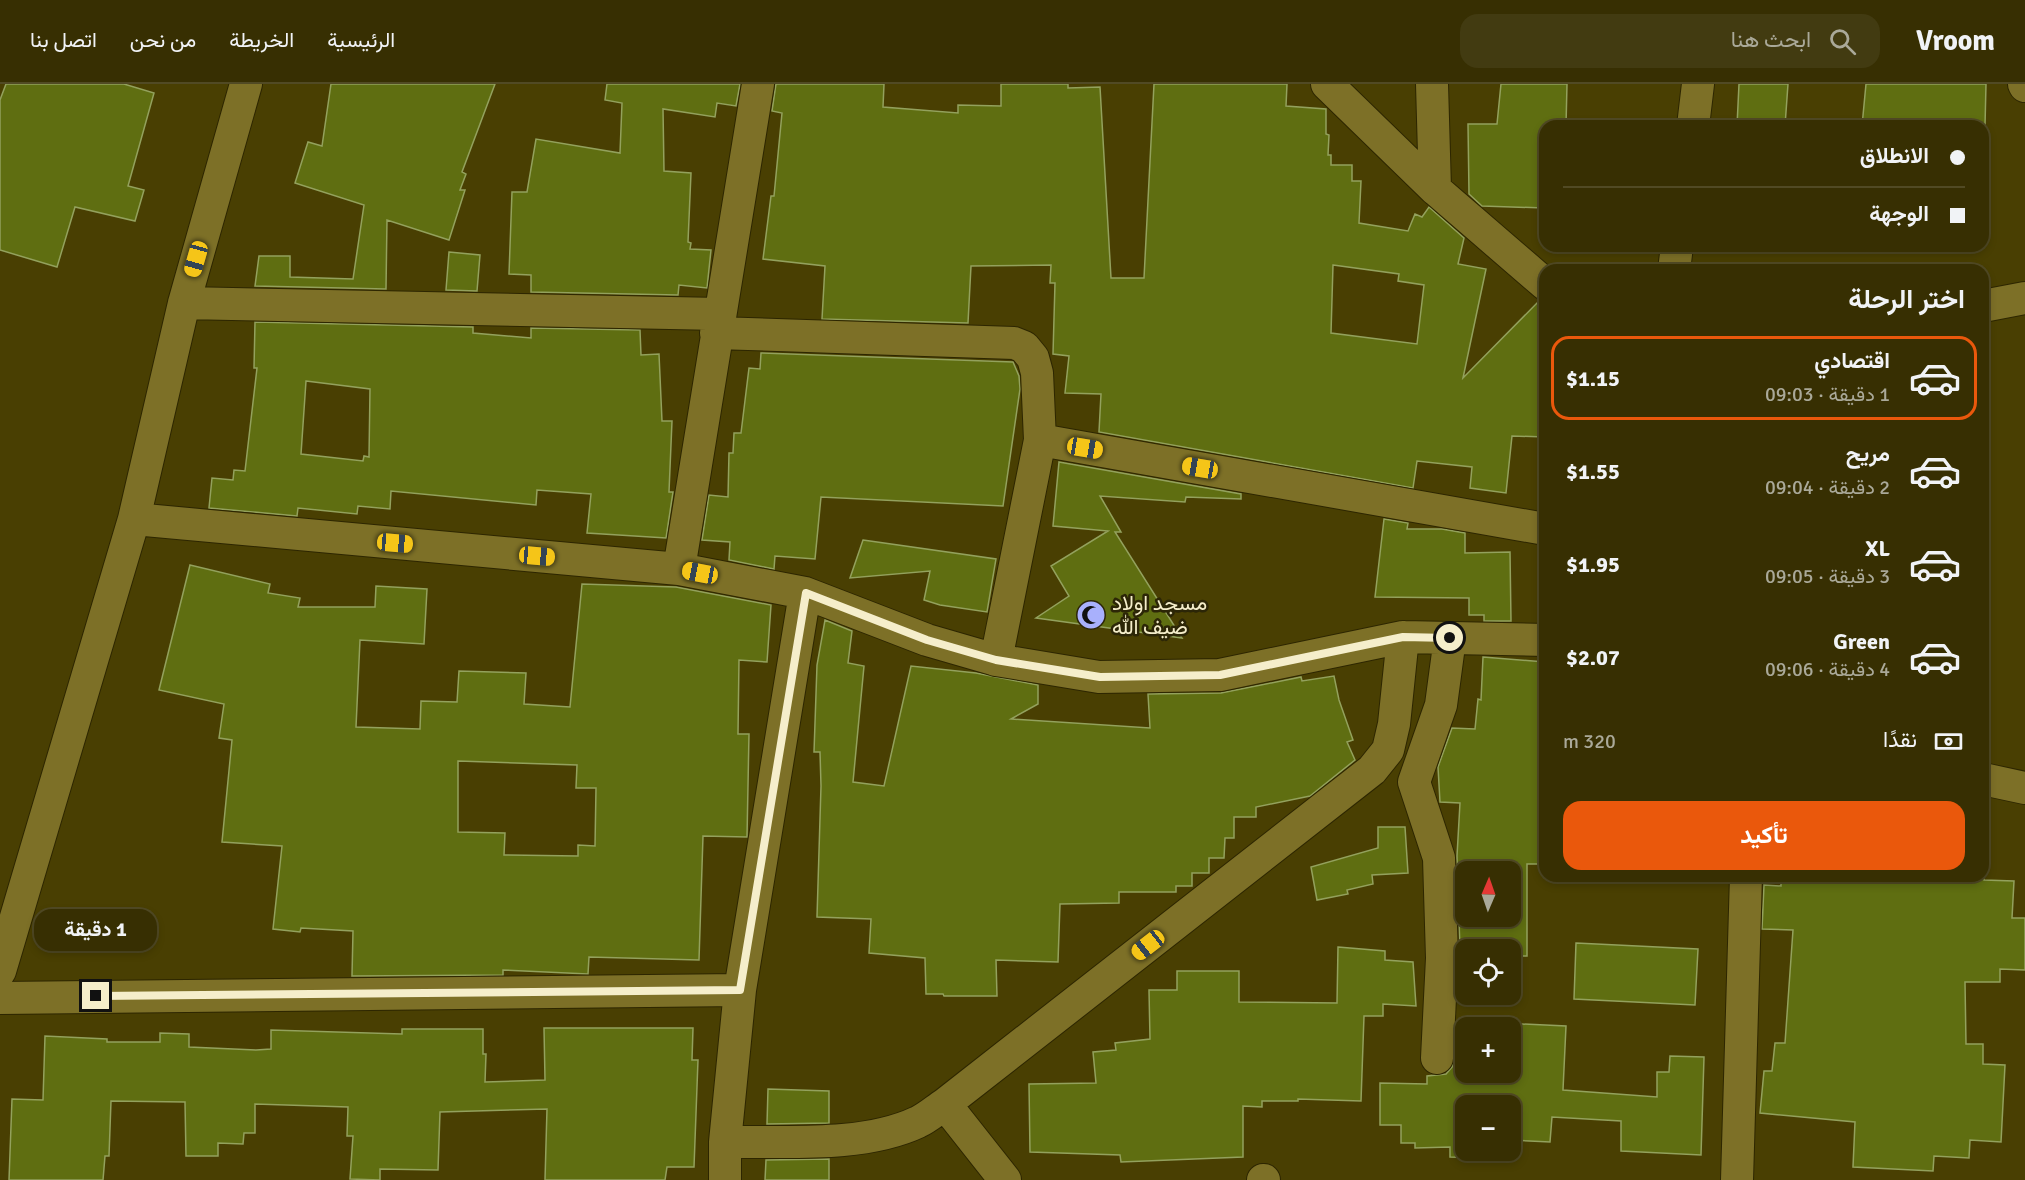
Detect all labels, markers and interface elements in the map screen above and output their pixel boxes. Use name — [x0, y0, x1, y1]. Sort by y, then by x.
search box — [1460, 14, 1880, 68]
text: Vroom — [1916, 24, 1995, 58]
icon: search — [1826, 25, 1859, 58]
text: ابحث هنا — [1731, 26, 1811, 53]
text: اتصل بنا — [30, 27, 97, 53]
text: من نحن — [130, 27, 196, 53]
text: الخريطة — [229, 27, 294, 53]
text: الرئيسية — [327, 27, 395, 53]
text: الانطلاق — [1860, 142, 1929, 169]
text: الوجهة — [1869, 200, 1929, 227]
car — [182, 239, 210, 279]
text: اختر الرحلة — [1848, 283, 1965, 316]
text: اقتصادي — [1814, 347, 1890, 374]
icon: car — [1908, 351, 1962, 405]
text: $1.15 — [1566, 365, 1620, 392]
text: 1 دقيقة · 09:03 — [1765, 382, 1890, 407]
car — [1066, 436, 1104, 460]
text: مريح — [1846, 440, 1890, 467]
icon: car — [1908, 444, 1962, 498]
car — [1181, 456, 1219, 480]
text: $1.55 — [1566, 458, 1620, 485]
text: 2 دقيقة · 09:04 — [1765, 475, 1890, 500]
car — [376, 532, 414, 554]
text: XL — [1865, 535, 1890, 562]
icon: car — [1908, 537, 1962, 591]
car — [518, 545, 556, 567]
text: $1.95 — [1566, 551, 1620, 578]
car — [681, 561, 719, 585]
text: 3 دقيقة · 09:05 — [1765, 564, 1890, 589]
place label: مسجد اولاد ضيف الله — [1112, 590, 1207, 640]
mosque icon: مسجد اولاد ضيف الله — [1075, 599, 1107, 631]
route start — [1436, 624, 1463, 651]
text: Green — [1833, 628, 1890, 655]
icon: car — [1908, 630, 1962, 684]
text: $2.07 — [1566, 644, 1620, 671]
text: 4 دقيقة · 09:06 — [1765, 657, 1890, 682]
icon: cash — [1932, 725, 1965, 758]
text: نقدًا — [1883, 726, 1917, 753]
text: 320 m — [1563, 729, 1616, 754]
button: تأكيد — [1563, 801, 1965, 870]
north arrow — [1455, 861, 1521, 927]
map controls — [1455, 861, 1521, 1161]
callout: 1 دقيقة — [34, 909, 158, 951]
text: 1 دقيقة — [64, 917, 127, 942]
car — [1128, 927, 1168, 963]
button: locate — [1455, 939, 1521, 1005]
route end — [82, 982, 109, 1009]
button: + — [1455, 1017, 1521, 1083]
button: − — [1455, 1095, 1521, 1161]

